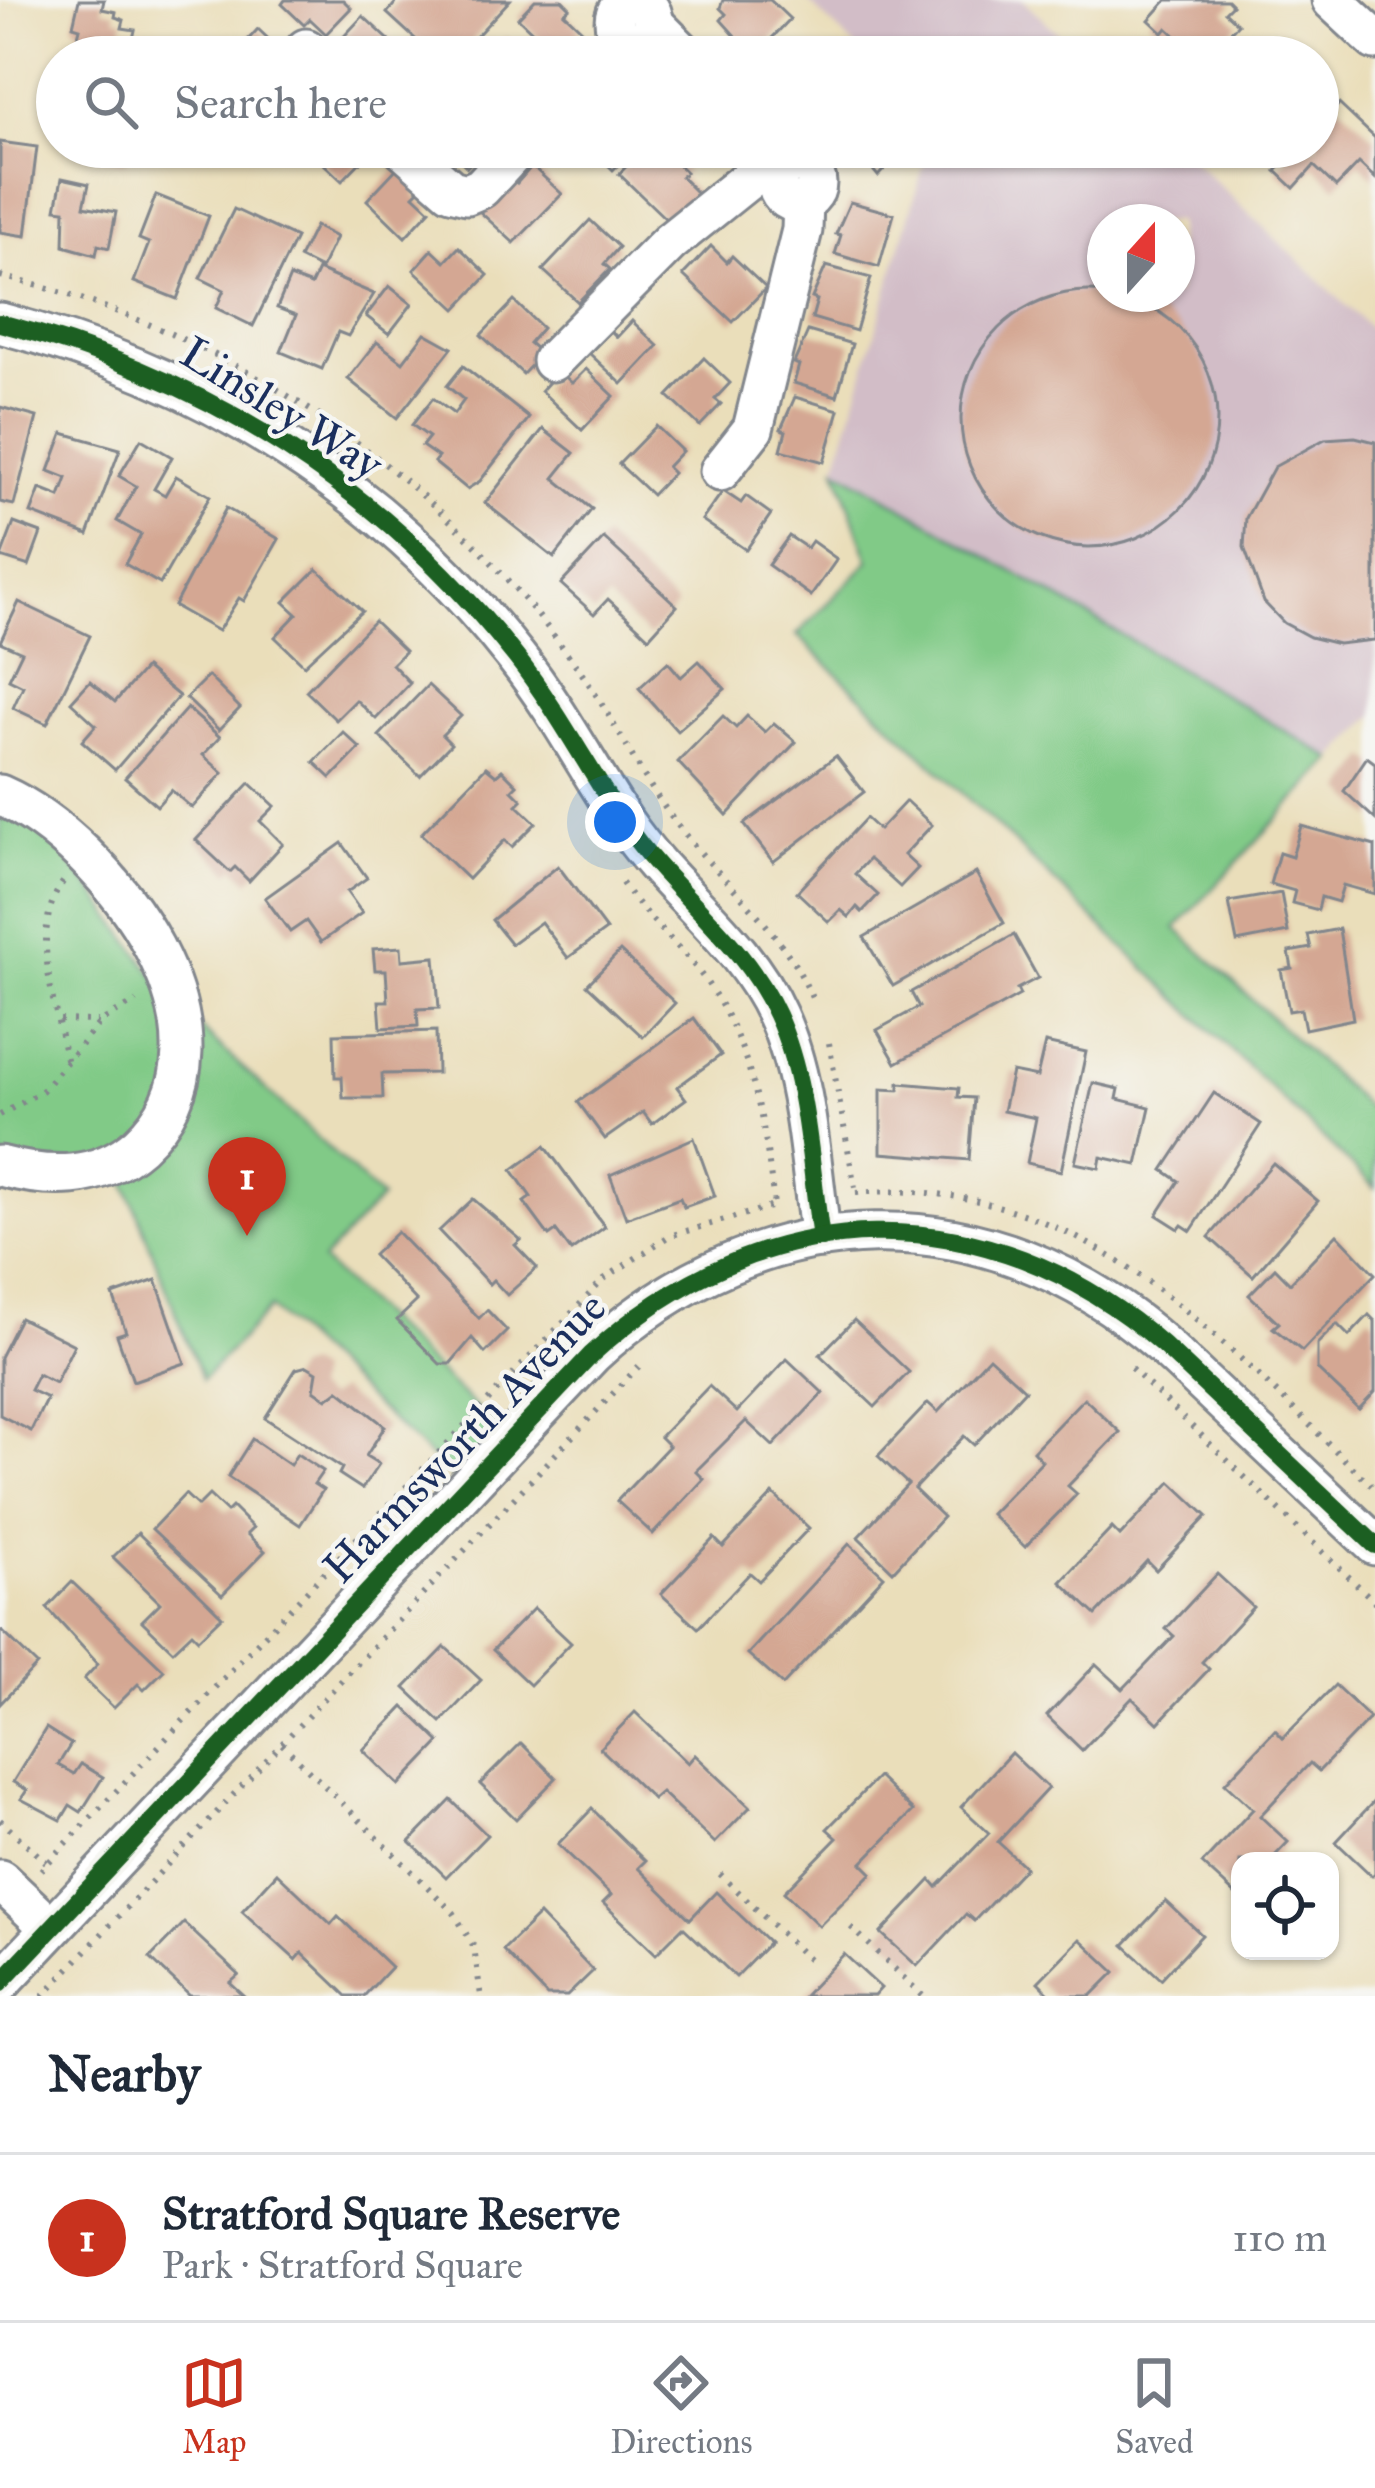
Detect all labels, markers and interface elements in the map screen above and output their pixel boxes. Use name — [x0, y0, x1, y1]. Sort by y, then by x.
search box — [36, 36, 1339, 168]
icon: search — [78, 69, 144, 135]
text: Search here — [174, 75, 387, 130]
north arrow — [1087, 204, 1195, 312]
street label: Linsley Way — [171, 324, 394, 492]
your location — [585, 792, 645, 852]
pin: 1 — [208, 1137, 286, 1236]
street label: Harmsworth Avenue — [311, 1280, 617, 1594]
map controls — [1231, 1852, 1339, 1960]
button: locate — [1231, 1852, 1339, 1960]
text: Nearby — [48, 2043, 200, 2105]
text: Stratford Square Reserve — [162, 2186, 620, 2241]
text: 1 — [79, 2214, 95, 2262]
text: 110 m — [1232, 2214, 1327, 2262]
text: Park · Stratford Square — [162, 2241, 523, 2289]
tab: Map — [181, 2350, 247, 2462]
tab: Directions — [610, 2350, 752, 2462]
tab: Saved — [1115, 2350, 1194, 2462]

